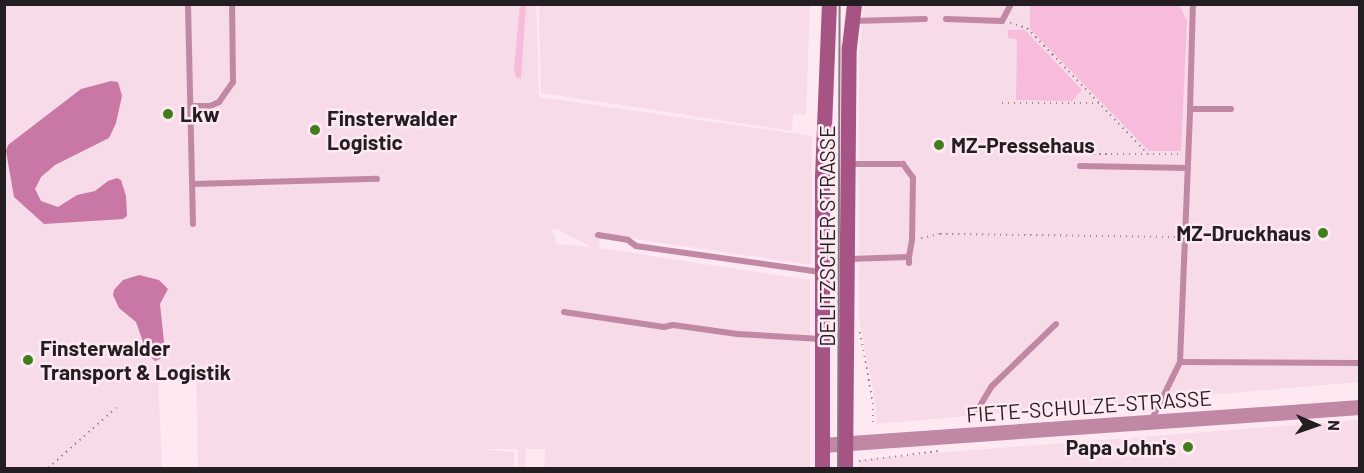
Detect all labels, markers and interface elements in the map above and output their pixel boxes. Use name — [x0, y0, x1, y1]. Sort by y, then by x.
place label: Lkw — [180, 101, 220, 127]
place label: Finsterwalder Logistic — [327, 105, 457, 155]
marker: Lkw — [161, 107, 175, 121]
marker: Finsterwalder Logistic — [308, 123, 322, 137]
street label: DELITZSCHER STRASSE — [814, 125, 840, 347]
place label: MZ-Pressehaus — [951, 132, 1095, 158]
marker: MZ-Pressehaus — [932, 138, 946, 152]
place label: MZ-Druckhaus — [1176, 220, 1311, 246]
marker: MZ-Druckhaus — [1316, 226, 1330, 240]
place label: Finsterwalder Transport & Logistik — [40, 335, 231, 385]
marker: Finsterwalder Transport & Logistik — [21, 353, 35, 367]
street label: FIETE-SCHULZE-STRASSE — [965, 385, 1213, 427]
north arrow — [1286, 395, 1346, 455]
text: N — [1325, 420, 1344, 431]
place label: Papa John's — [1066, 434, 1176, 460]
marker: Papa John's — [1181, 440, 1195, 454]

